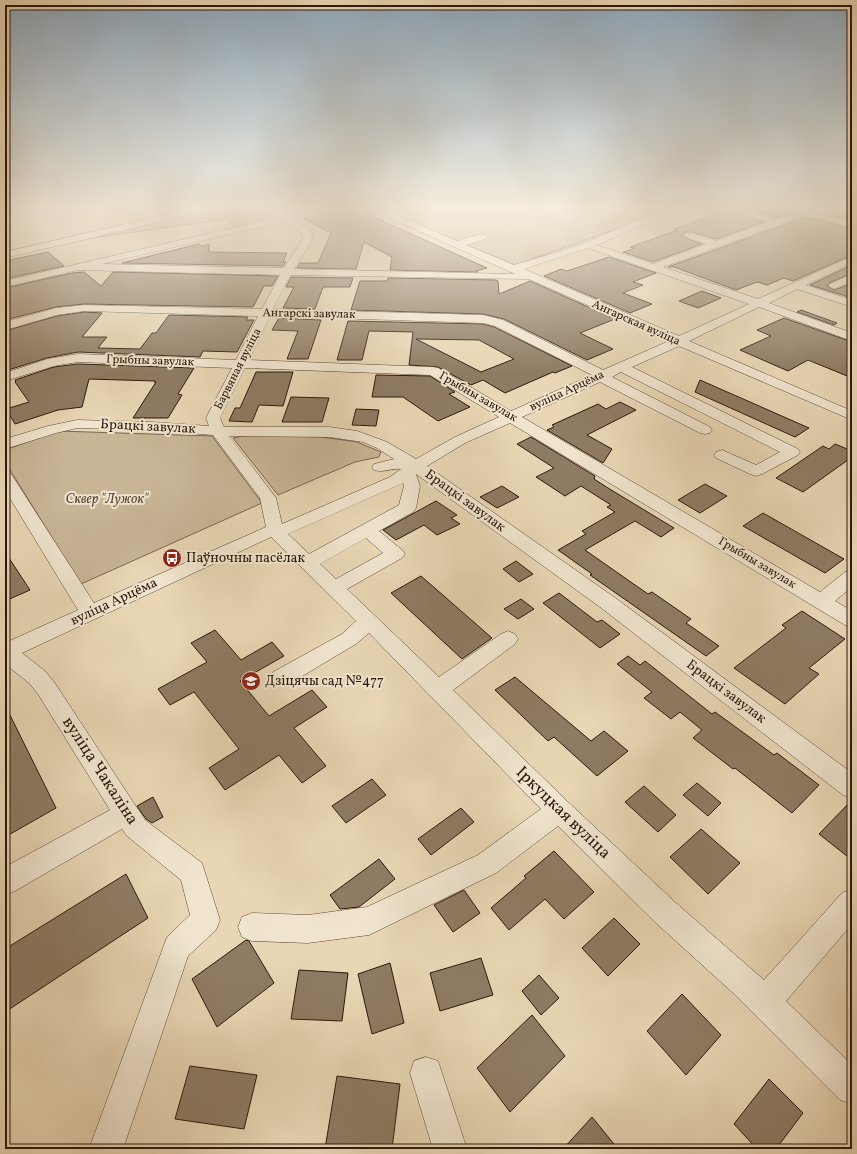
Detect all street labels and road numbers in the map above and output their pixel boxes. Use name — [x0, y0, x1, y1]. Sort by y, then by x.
street label: Ангарская вуліца — [589, 296, 683, 350]
street label: Ангарскі завулак — [262, 305, 356, 323]
street label: Барвяная вуліца — [211, 326, 265, 412]
street label: Грыбны завулак — [106, 351, 195, 371]
street label: вуліца Арцёма — [527, 367, 607, 415]
street label: Грыбны завулак — [436, 368, 521, 426]
street label: Брацкі завулак — [100, 415, 197, 439]
street label: Брацкі завулак — [421, 465, 510, 537]
street label: Грыбны завулак — [715, 533, 799, 593]
street label: вуліца Арцёма — [67, 574, 161, 630]
street label: Брацкі завулак — [682, 656, 770, 729]
street label: вуліца Чакаліна — [56, 713, 144, 829]
street label: Іркуцкая вуліца — [510, 762, 616, 864]

